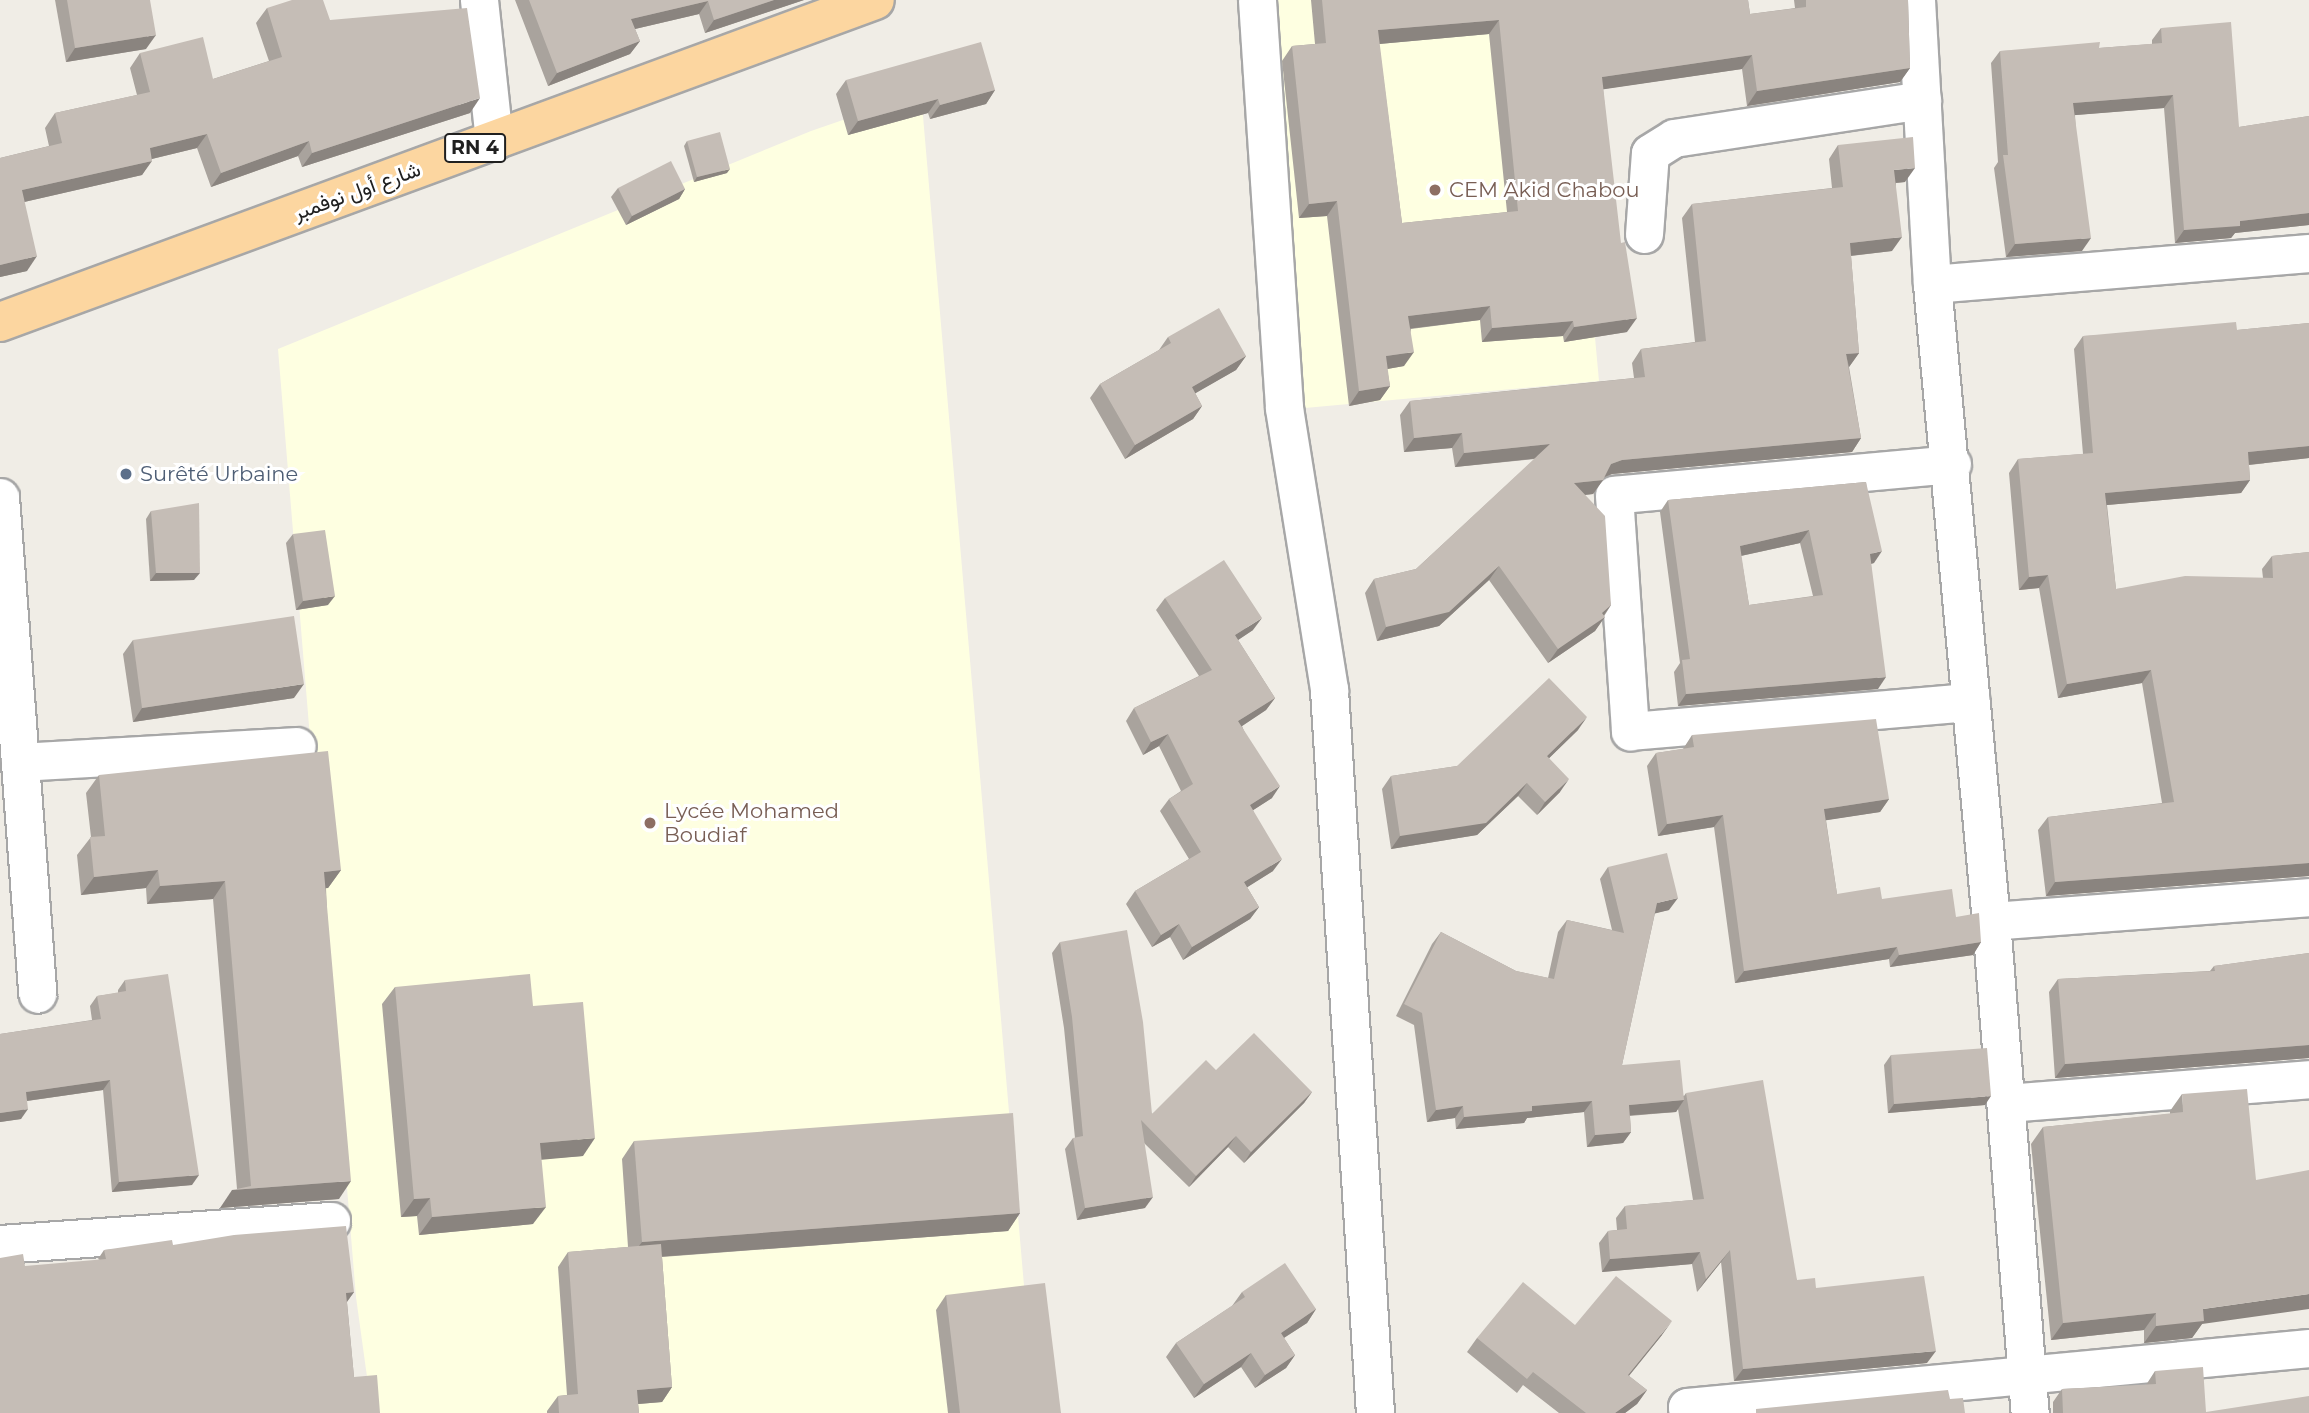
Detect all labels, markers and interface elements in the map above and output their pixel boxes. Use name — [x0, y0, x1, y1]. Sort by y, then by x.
road number: RN 4 — [444, 132, 506, 164]
street label: شارع أول نوفمبر — [290, 156, 424, 226]
place label: CEM Akid Chabou — [1449, 177, 1639, 203]
marker: CEM Akid Chabou — [1427, 182, 1443, 198]
place label: Surêté Urbaine — [140, 461, 298, 487]
marker: Surêté Urbaine — [118, 466, 134, 482]
place label: Lycée Mohamed Boudiaf — [664, 798, 839, 848]
marker: Lycée Mohamed Boudiaf — [642, 815, 658, 831]

